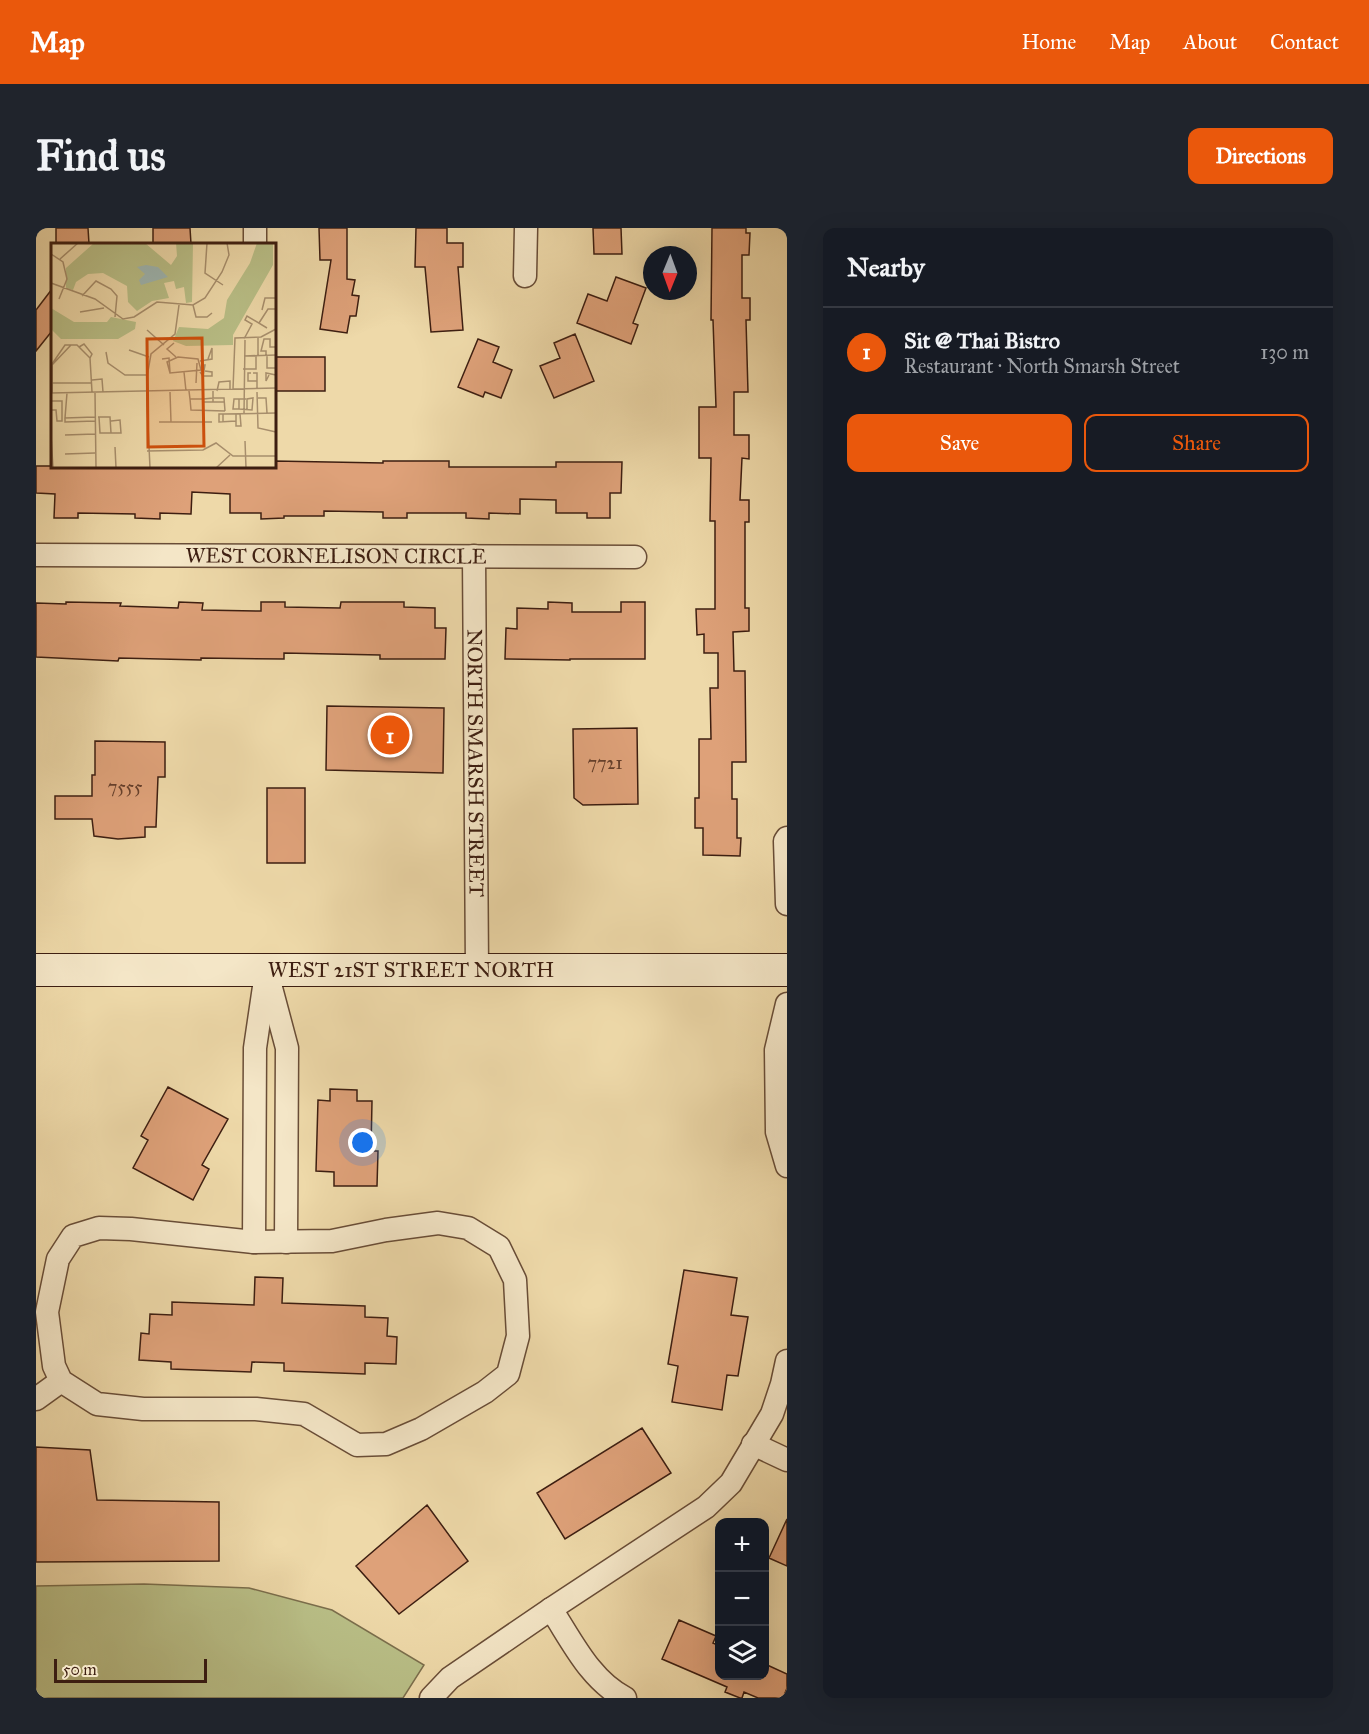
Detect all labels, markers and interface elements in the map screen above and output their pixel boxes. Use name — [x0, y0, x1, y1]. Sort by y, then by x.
text: Map — [30, 25, 85, 60]
text: Home — [1021, 29, 1076, 55]
text: Map — [1109, 29, 1150, 55]
text: About — [1183, 29, 1237, 55]
text: Contact — [1270, 29, 1339, 55]
button: Directions — [1188, 128, 1333, 184]
text: Find us — [36, 130, 166, 182]
inset map — [51, 243, 276, 468]
north arrow — [643, 246, 697, 300]
text: Nearby — [847, 251, 925, 283]
text: Sit @ Thai Bistro — [904, 327, 1060, 354]
text: 1 — [863, 340, 870, 364]
text: 130 m — [1260, 340, 1309, 364]
text: Restaurant · North Smarsh Street — [904, 354, 1180, 378]
button: Save — [847, 414, 1072, 472]
button: Share — [1084, 414, 1309, 472]
street label: WEST CORNELISON CIRCLE — [185, 542, 487, 570]
street label: NORTH SMARSH STREET — [462, 629, 489, 897]
pin: 1 — [370, 712, 410, 758]
house number: 7721 — [587, 752, 623, 774]
house number: 7555 — [108, 776, 143, 798]
street label: WEST 21ST STREET NORTH — [268, 957, 554, 983]
your location — [348, 1128, 377, 1157]
map controls — [715, 1518, 769, 1680]
button: + — [715, 1518, 769, 1572]
button: − — [715, 1572, 769, 1626]
button: layers — [715, 1626, 769, 1680]
scale bar — [54, 1656, 207, 1684]
text: 50 m — [63, 1660, 97, 1679]

